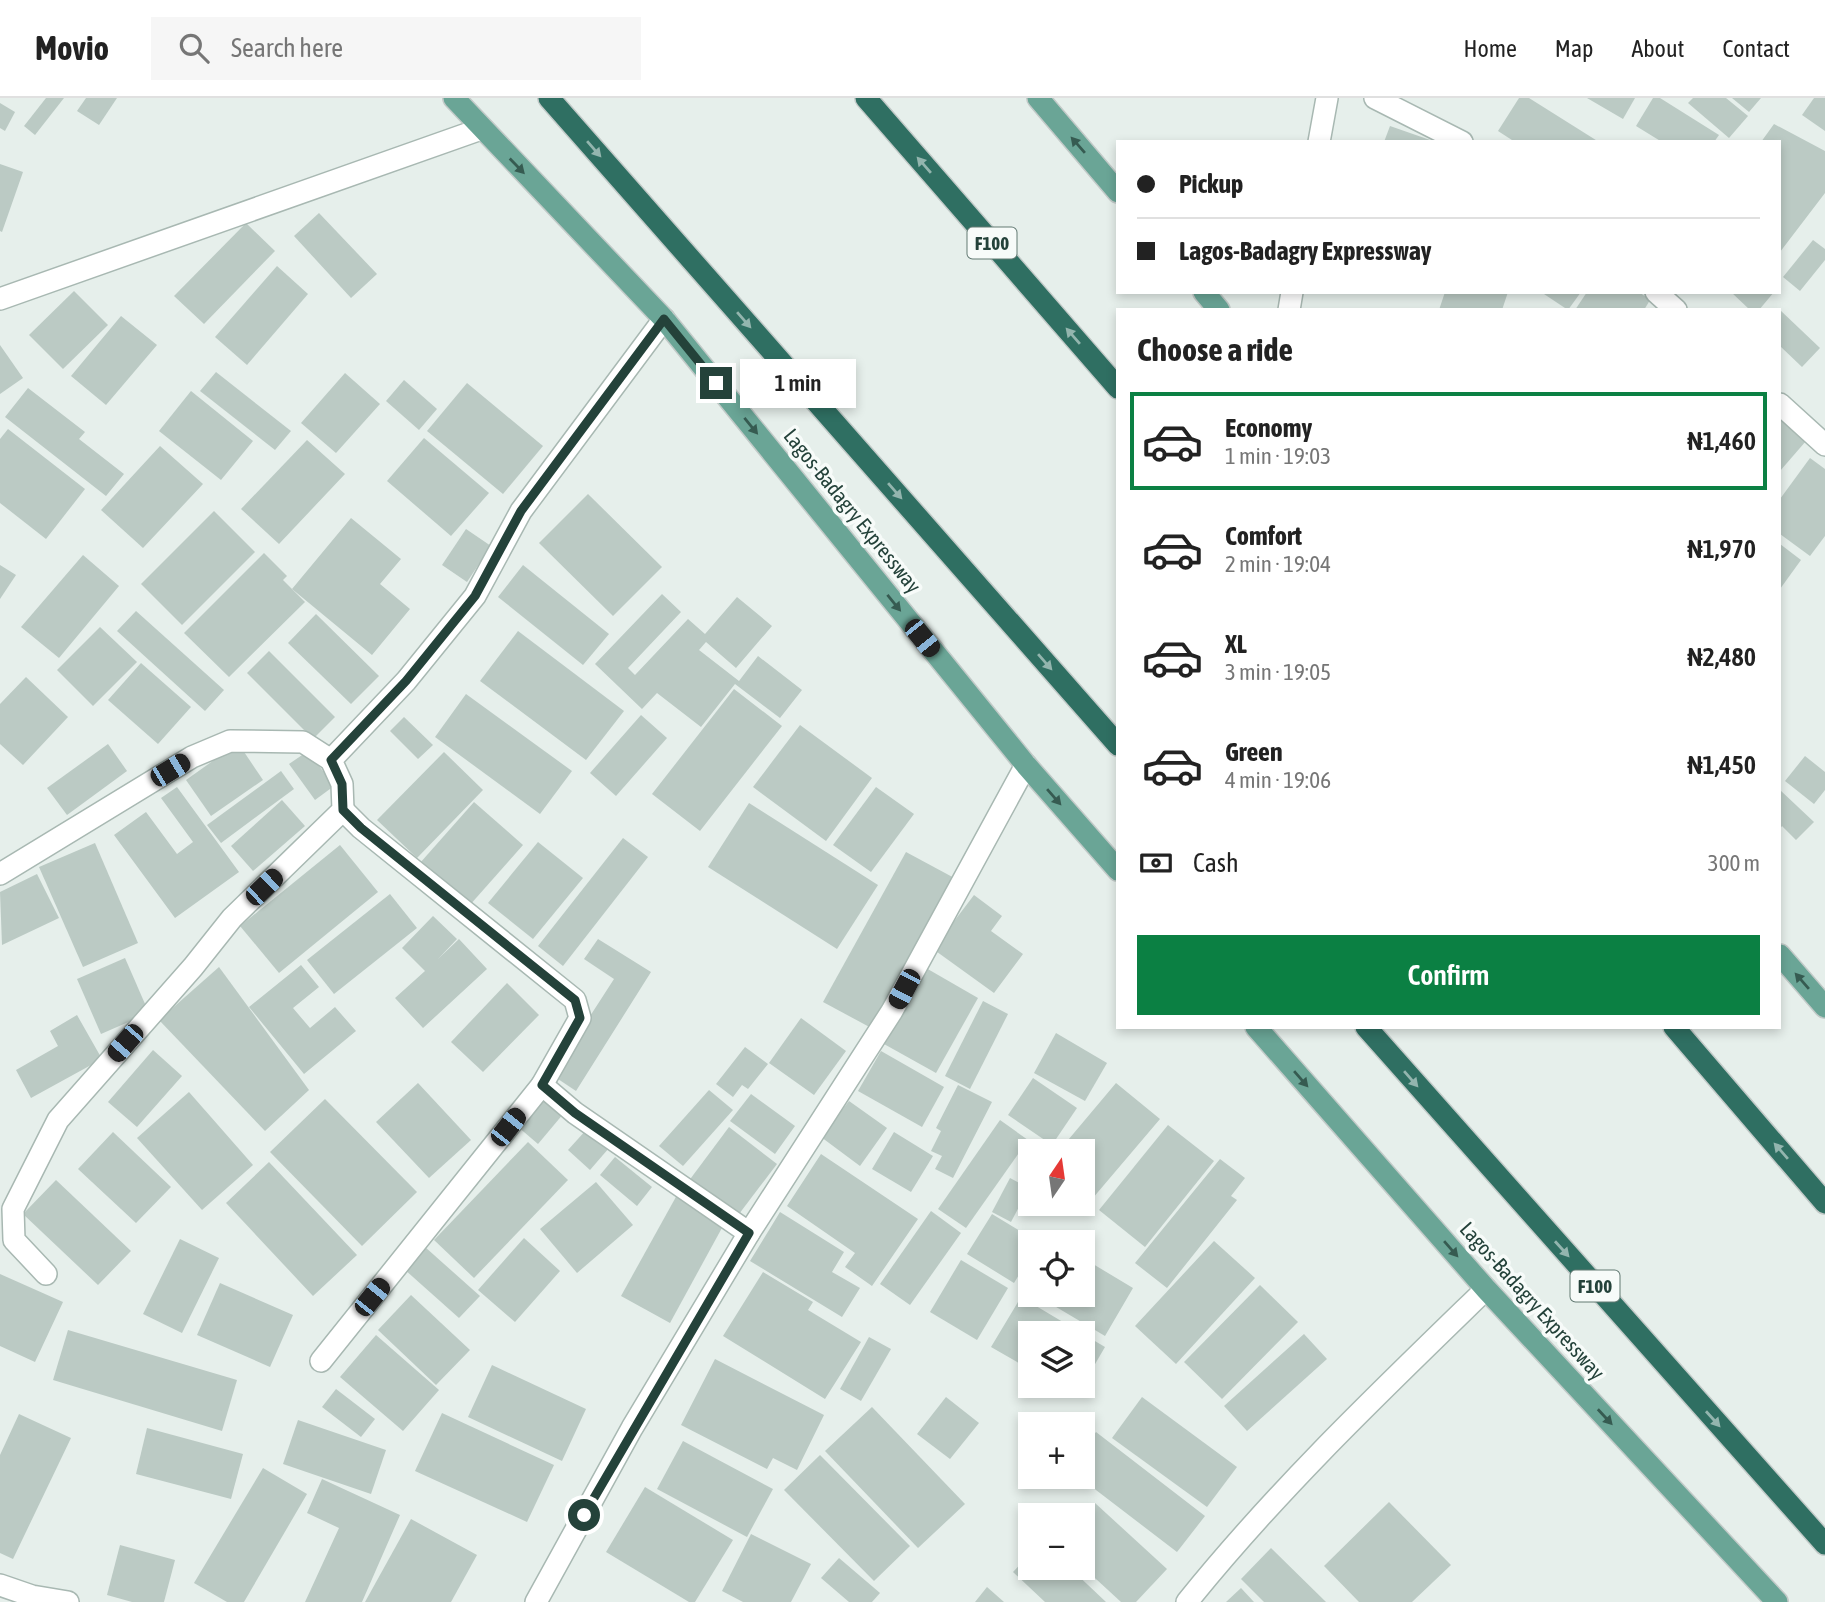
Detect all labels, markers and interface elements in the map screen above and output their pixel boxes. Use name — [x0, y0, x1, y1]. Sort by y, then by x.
search box — [151, 17, 641, 80]
text: Movio — [35, 29, 109, 67]
icon: search — [175, 29, 213, 67]
text: Search here — [231, 33, 343, 63]
text: Home — [1463, 35, 1517, 62]
text: Map — [1555, 35, 1593, 62]
text: About — [1631, 35, 1684, 62]
text: Contact — [1722, 35, 1790, 62]
one-way arrow — [1070, 136, 1086, 154]
one-way arrow — [586, 140, 602, 158]
one-way arrow — [916, 156, 932, 174]
one-way arrow — [508, 157, 524, 174]
text: Pickup — [1179, 169, 1243, 199]
road number: F100 — [968, 228, 1016, 258]
text: Lagos-Badagry Expressway — [1179, 236, 1431, 266]
one-way arrow — [736, 311, 752, 328]
one-way arrow — [1066, 328, 1081, 345]
text: Choose a ride — [1137, 331, 1293, 368]
callout: 1 min — [740, 358, 856, 408]
route end — [700, 367, 732, 399]
text: 1 min — [775, 370, 821, 396]
icon: car — [1141, 410, 1204, 473]
text: Economy — [1225, 413, 1312, 443]
one-way arrow — [743, 417, 758, 435]
street label: Lagos-Badagry Expressway — [779, 424, 926, 597]
text: ₦1,460 — [1687, 426, 1756, 456]
text: 1 min · 19:03 — [1225, 443, 1331, 469]
one-way arrow — [887, 482, 903, 500]
icon: car — [1141, 518, 1204, 581]
text: Comfort — [1225, 521, 1302, 551]
text: ₦1,970 — [1687, 534, 1756, 564]
text: 2 min · 19:04 — [1225, 551, 1331, 577]
one-way arrow — [887, 593, 902, 611]
car — [901, 615, 944, 661]
icon: car — [1141, 626, 1204, 689]
text: XL — [1225, 629, 1247, 659]
text: ₦2,480 — [1687, 642, 1756, 672]
one-way arrow — [1037, 653, 1053, 671]
text: 3 min · 19:05 — [1225, 659, 1331, 685]
icon: car — [1141, 734, 1204, 797]
text: Green — [1225, 737, 1283, 767]
car — [147, 750, 194, 790]
text: ₦1,450 — [1687, 750, 1756, 780]
text: 4 min · 19:06 — [1225, 767, 1331, 793]
one-way arrow — [1046, 789, 1061, 806]
icon: cash — [1137, 844, 1175, 882]
text: Cash — [1193, 848, 1239, 878]
text: 300 m — [1708, 850, 1760, 876]
car — [242, 865, 287, 909]
button: Confirm — [1137, 935, 1760, 1015]
car — [885, 966, 924, 1012]
one-way arrow — [1794, 972, 1810, 990]
car — [104, 1020, 147, 1066]
one-way arrow — [1293, 1070, 1308, 1087]
one-way arrow — [1403, 1070, 1418, 1087]
car — [487, 1104, 530, 1150]
north arrow — [1018, 1139, 1096, 1216]
map controls — [1018, 1139, 1095, 1580]
one-way arrow — [1773, 1142, 1789, 1160]
street label: Lagos-Badagry Expressway — [1456, 1217, 1610, 1384]
button: locate — [1018, 1230, 1095, 1307]
one-way arrow — [1554, 1240, 1570, 1258]
one-way arrow — [1443, 1241, 1458, 1258]
road number: F100 — [1570, 1270, 1620, 1302]
car — [351, 1274, 394, 1320]
button: layers — [1018, 1321, 1095, 1398]
one-way arrow — [1597, 1408, 1613, 1425]
one-way arrow — [1705, 1410, 1721, 1427]
button: + — [1018, 1412, 1095, 1489]
route start — [568, 1499, 600, 1531]
button: − — [1018, 1503, 1095, 1580]

